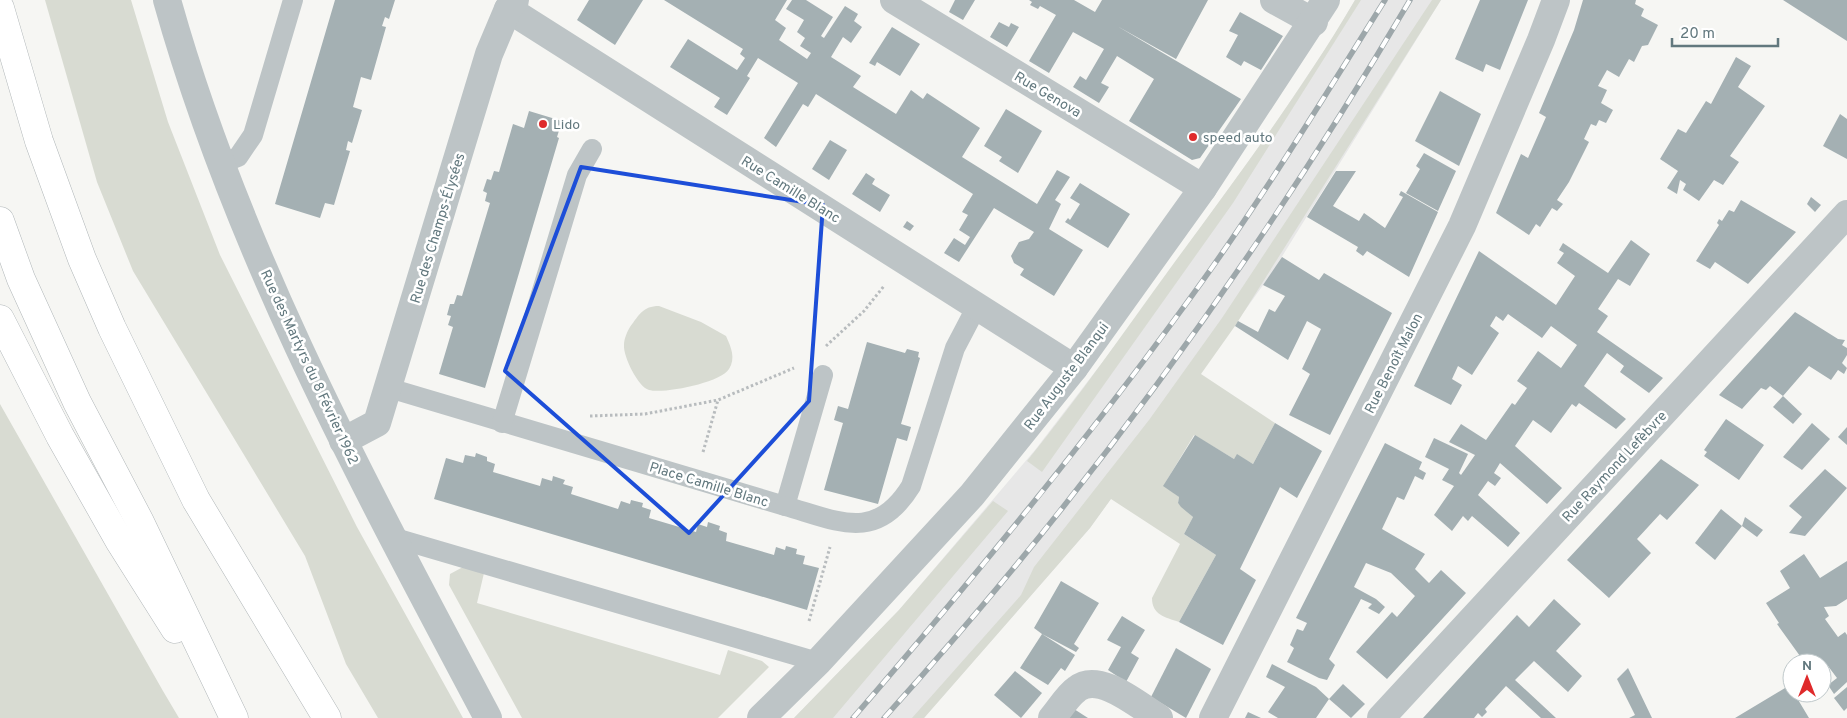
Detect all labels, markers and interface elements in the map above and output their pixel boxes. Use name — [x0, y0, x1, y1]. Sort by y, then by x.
scale bar — [1672, 15, 1778, 47]
text: 20 m — [1680, 25, 1715, 44]
street label: Rue Genova — [1011, 69, 1084, 122]
place label: Lido — [553, 117, 580, 134]
marker: Lido — [537, 118, 549, 130]
place label: speed auto — [1203, 130, 1273, 147]
marker: speed auto — [1187, 131, 1199, 143]
street label: Rue des Champs-Élysées — [406, 151, 469, 306]
street label: Rue Camille Blanc — [738, 153, 843, 228]
street label: Rue des Martyrs du 8 Février 1962 — [256, 268, 361, 468]
street label: Rue Benoît Malon — [1362, 311, 1427, 417]
street label: Rue Auguste Blanqui — [1021, 320, 1113, 434]
street label: Rue Raymond Lefèbvre — [1559, 408, 1671, 526]
street label: Place Camille Blanc — [647, 459, 770, 512]
north arrow — [1782, 653, 1832, 703]
text: N — [1802, 658, 1812, 675]

